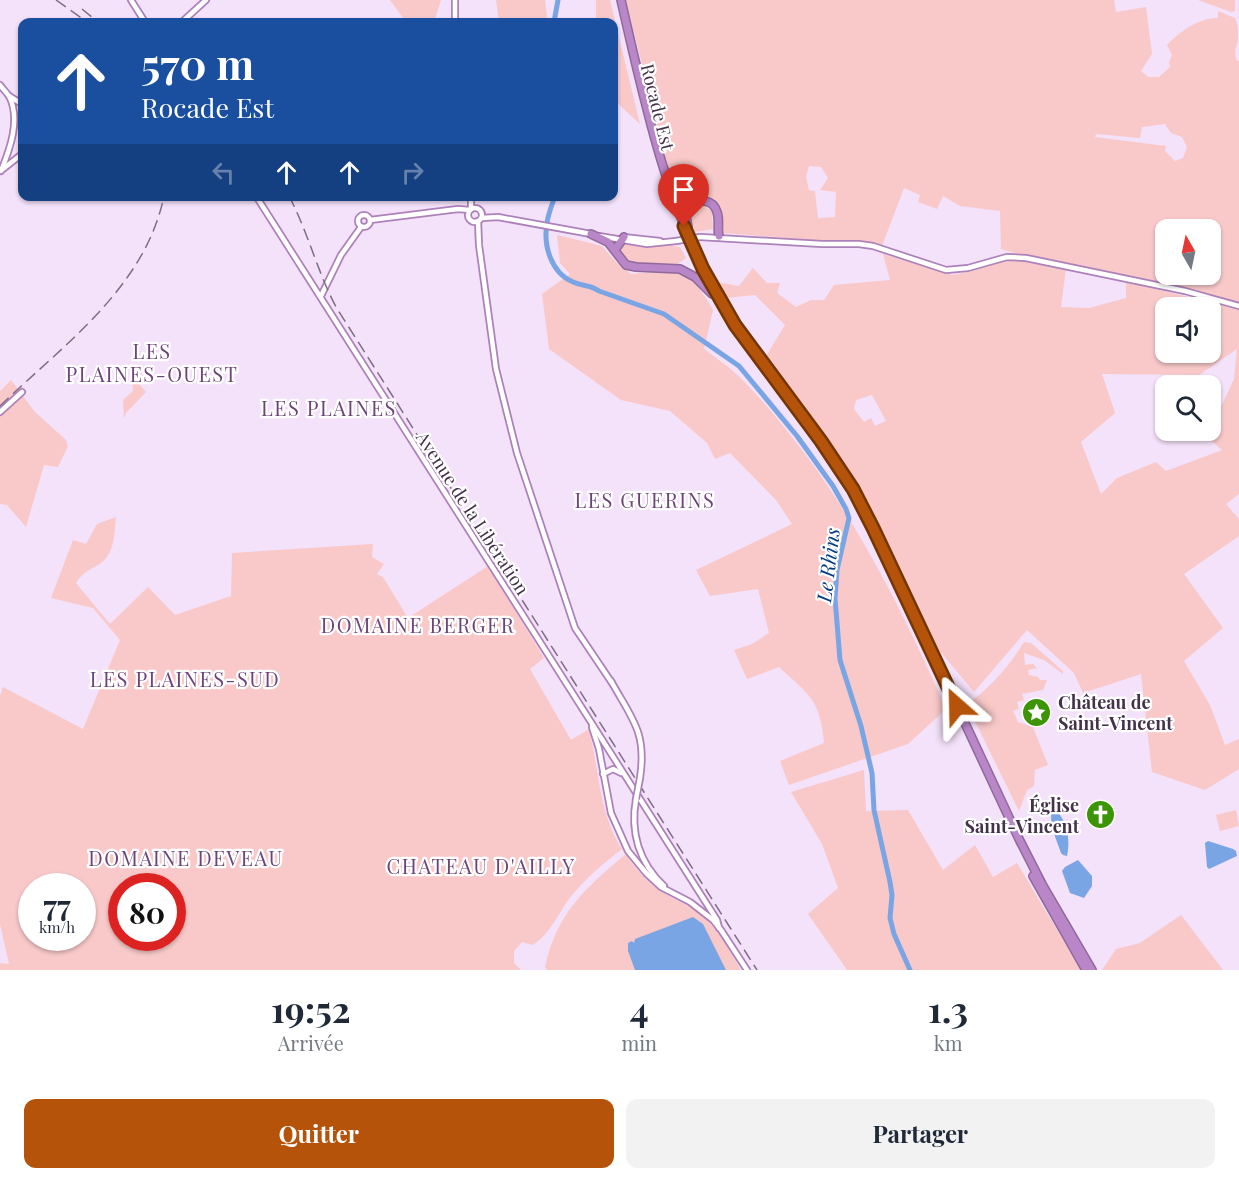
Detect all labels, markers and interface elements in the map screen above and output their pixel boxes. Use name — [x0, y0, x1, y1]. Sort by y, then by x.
text: 570 m — [141, 35, 254, 91]
icon: ahead — [42, 42, 120, 120]
street label: Rocade Est — [636, 61, 681, 154]
text: Rocade Est — [141, 89, 274, 125]
icon: left — [207, 156, 240, 189]
icon: ahead — [270, 156, 303, 189]
icon: ahead — [333, 156, 366, 189]
icon: right — [396, 156, 429, 189]
pin — [658, 164, 709, 226]
icon: arrive — [667, 173, 700, 206]
north arrow — [1155, 219, 1221, 285]
map controls — [1155, 219, 1221, 441]
button: sound — [1155, 297, 1221, 363]
district label: LES PLAINES-OUEST — [66, 337, 238, 387]
button: search — [1155, 375, 1221, 441]
district label: LES PLAINES — [261, 394, 397, 421]
street label: Avenue de la Libération — [411, 426, 535, 599]
district label: LES GUERINS — [575, 486, 715, 513]
water label: Le Rhins — [809, 526, 845, 605]
district label: DOMAINE BERGER — [321, 611, 515, 638]
district label: LES PLAINES-SUD — [90, 665, 280, 692]
position arrow — [925, 674, 989, 738]
place label: Château de Saint-Vincent — [1058, 690, 1173, 735]
place icon: Château de Saint-Vincent — [1021, 696, 1053, 728]
place label: Église Saint-Vincent — [964, 793, 1080, 838]
church icon: Église Saint-Vincent — [1084, 799, 1116, 831]
district label: DOMAINE DEVEAU — [88, 844, 284, 871]
district label: CHATEAU D'AILLY — [387, 852, 575, 879]
speed limit sign: 80 — [108, 873, 186, 951]
text: 77 — [43, 885, 71, 925]
text: km/h — [39, 917, 75, 937]
text: 19:52 — [271, 984, 351, 1032]
text: 4 — [630, 984, 649, 1032]
text: 1.3 — [928, 984, 968, 1032]
text: Arrivée — [278, 1029, 344, 1056]
text: min — [622, 1029, 657, 1056]
text: km — [934, 1029, 962, 1056]
button: Quitter — [24, 1099, 614, 1168]
button: Partager — [626, 1099, 1215, 1168]

